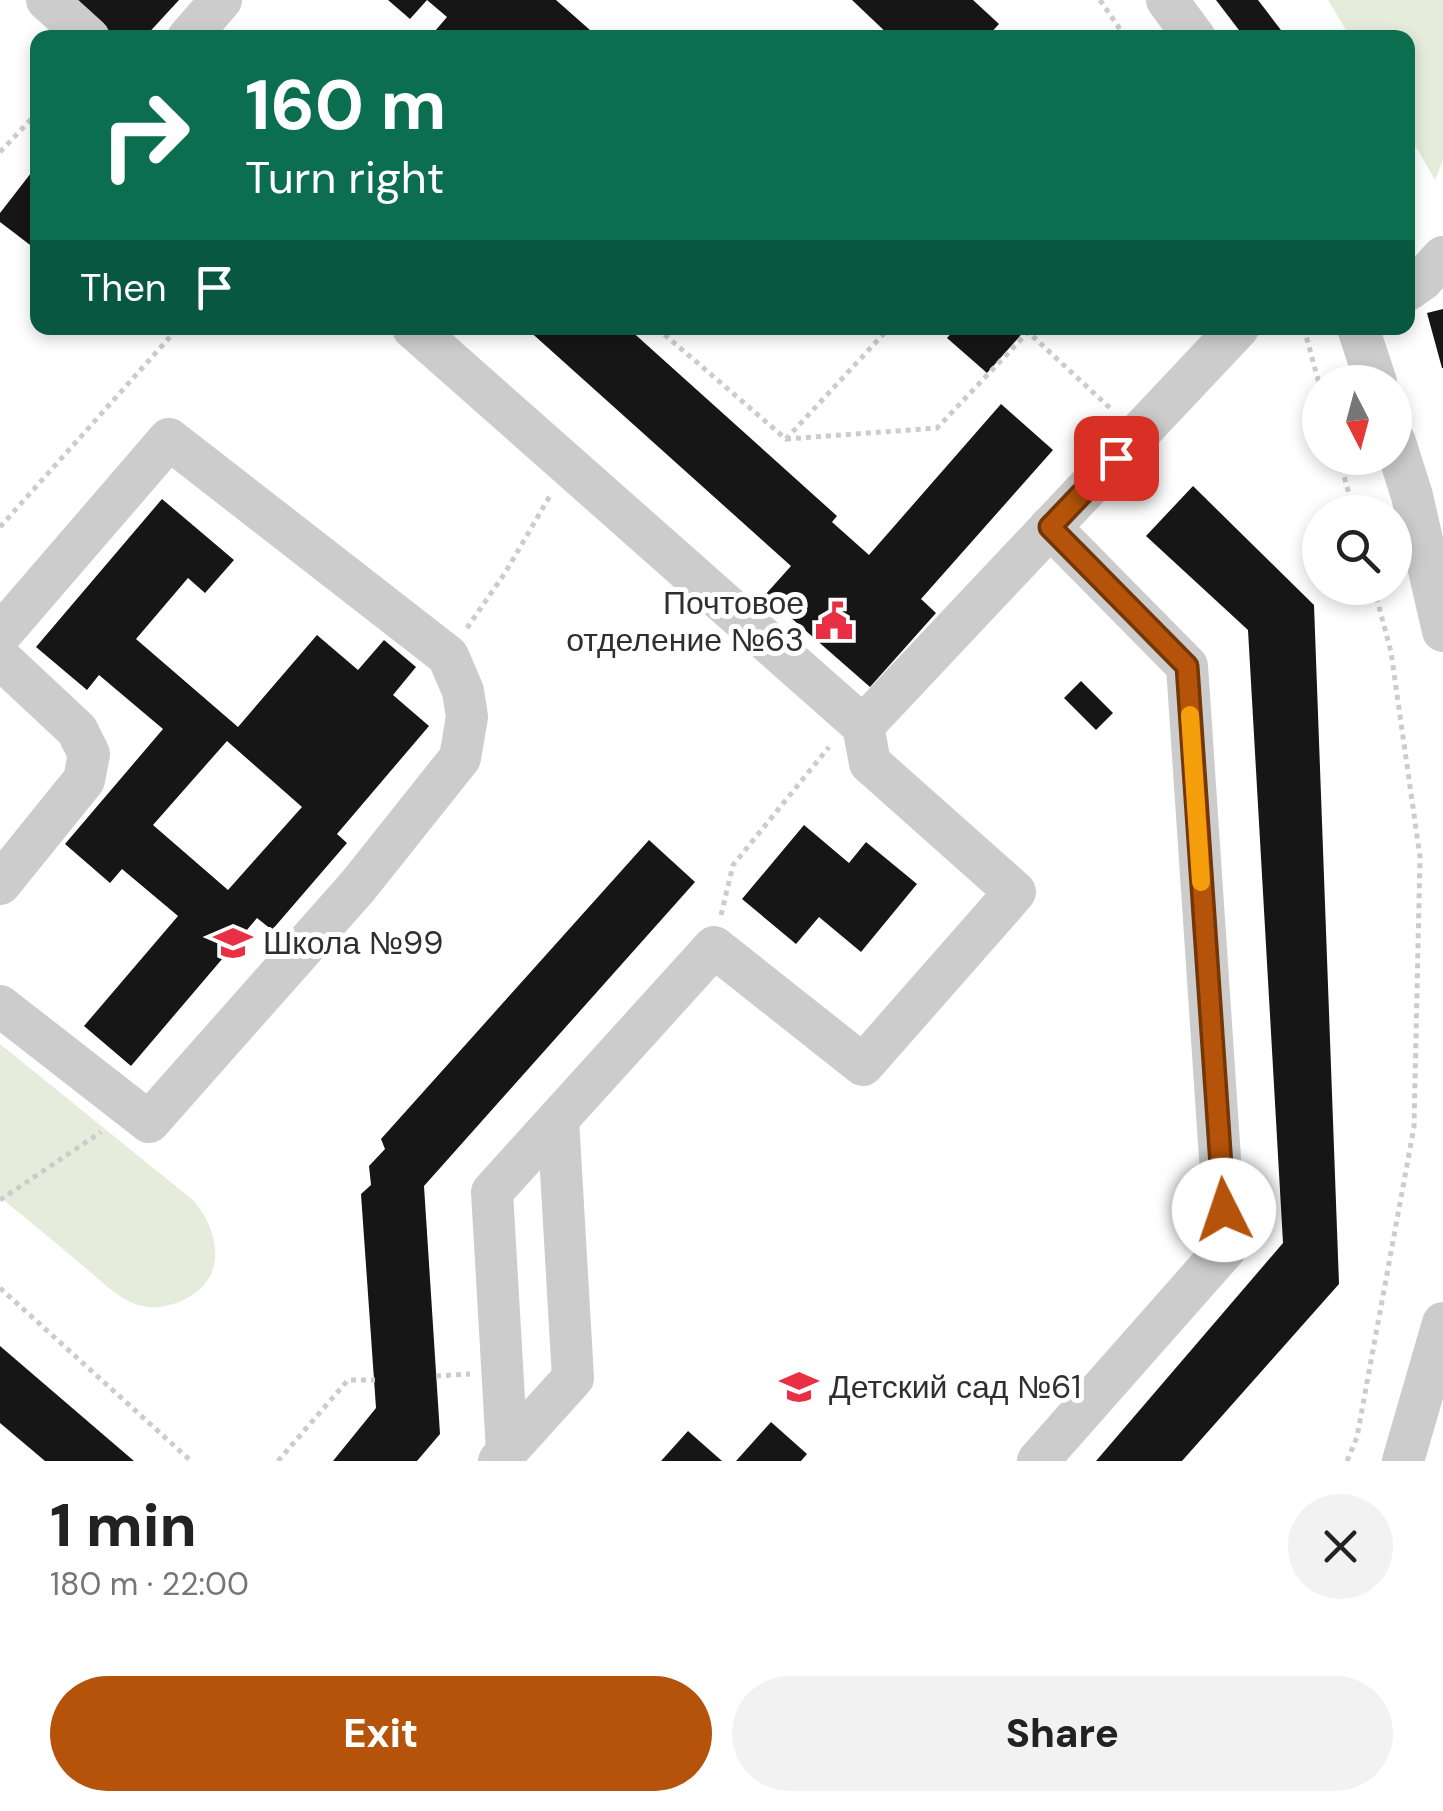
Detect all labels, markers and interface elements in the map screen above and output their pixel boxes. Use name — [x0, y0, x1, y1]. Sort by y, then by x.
text: 160 m — [245, 60, 446, 151]
icon: right — [80, 70, 210, 200]
text: Turn right — [245, 148, 444, 207]
icon: arrive — [187, 260, 242, 315]
text: Then — [80, 263, 167, 313]
north arrow — [1302, 365, 1412, 475]
map controls — [1302, 365, 1412, 605]
pin — [1074, 416, 1159, 501]
icon: arrive — [1089, 431, 1144, 486]
button: search — [1302, 495, 1412, 605]
place label: Почтовое отделение №63 — [566, 582, 804, 661]
public building icon: Почтовое отделение №63 — [813, 600, 855, 642]
school or university icon: Школа №99 — [212, 922, 254, 964]
place label: Школа №99 — [263, 922, 443, 964]
position arrow — [1172, 1158, 1276, 1262]
school or university icon: Детский сад №61 — [778, 1366, 820, 1408]
place label: Детский сад №61 — [829, 1366, 1081, 1408]
text: 1 min — [50, 1486, 197, 1565]
button: close — [1288, 1494, 1393, 1599]
text: 180 m · 22:00 — [50, 1563, 249, 1605]
button: Exit — [50, 1676, 712, 1791]
button: Share — [732, 1676, 1393, 1791]

